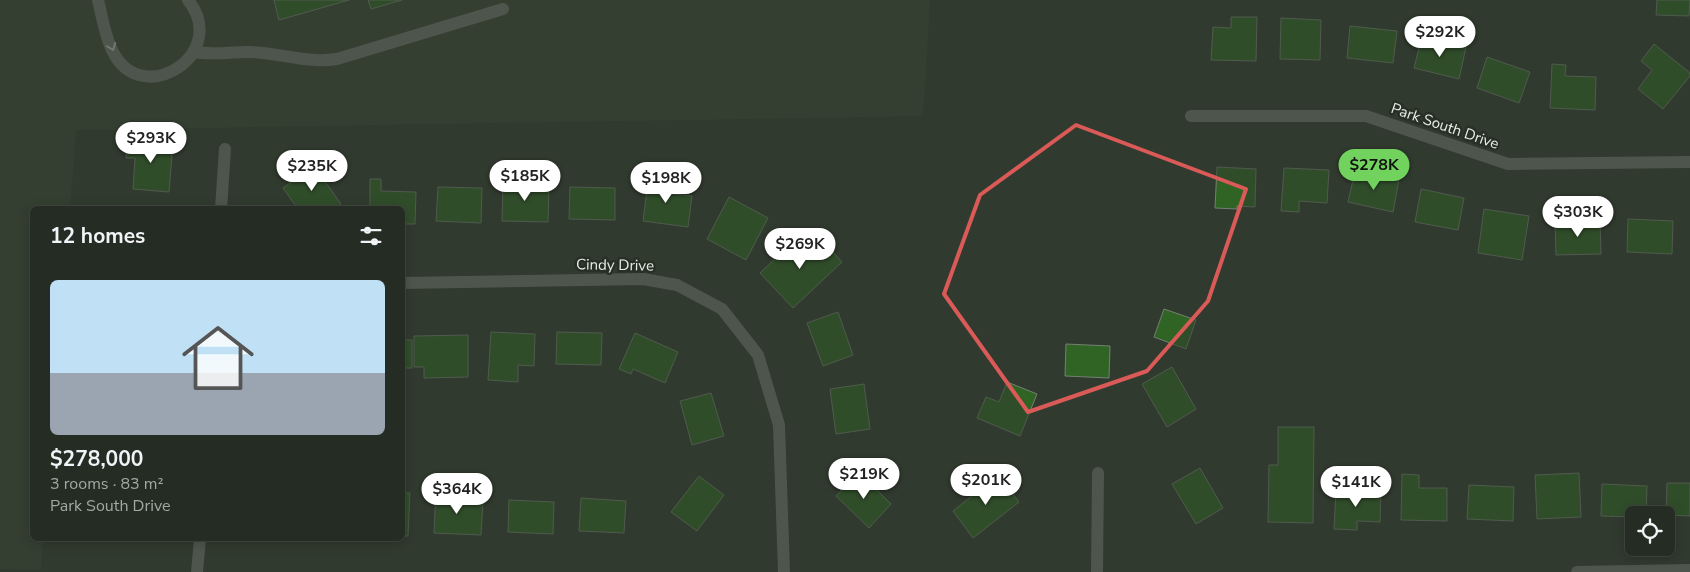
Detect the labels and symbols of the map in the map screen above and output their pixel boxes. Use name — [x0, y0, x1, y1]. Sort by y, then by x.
pin: $292K — [1405, 15, 1475, 58]
one-way arrow — [106, 42, 116, 51]
street label: Park South Drive — [1388, 98, 1502, 154]
pin: $293K — [116, 121, 186, 164]
pin: $278K — [1339, 148, 1409, 191]
pin: $235K — [277, 150, 347, 192]
pin: $185K — [490, 160, 560, 202]
pin: $198K — [631, 162, 701, 204]
pin: $303K — [1543, 196, 1613, 238]
pin: $269K — [765, 228, 835, 270]
street label: Cindy Drive — [576, 254, 654, 276]
pin: $219K — [829, 458, 899, 500]
pin: $201K — [951, 464, 1021, 506]
pin: $141K — [1321, 466, 1391, 508]
pin: $364K — [422, 472, 492, 515]

